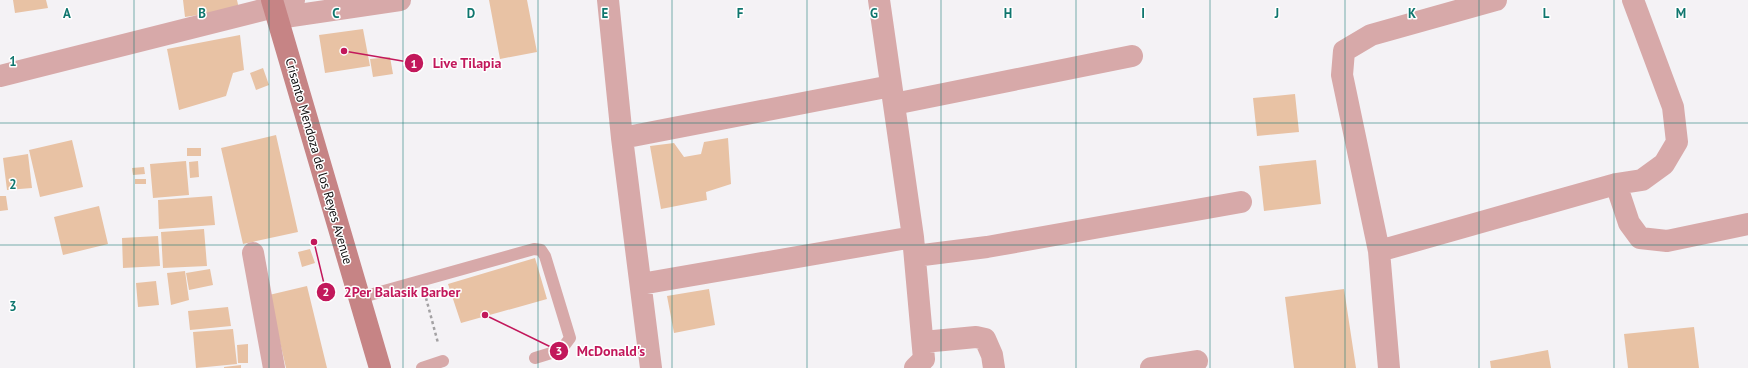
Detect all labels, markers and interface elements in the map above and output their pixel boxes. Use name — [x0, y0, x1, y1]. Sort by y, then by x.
text: A — [63, 5, 71, 22]
text: B — [198, 5, 206, 22]
text: C — [332, 5, 340, 22]
text: D — [467, 5, 475, 22]
text: E — [602, 5, 609, 22]
text: F — [737, 5, 744, 22]
text: G — [870, 5, 878, 22]
text: H — [1004, 5, 1012, 22]
text: I — [1141, 5, 1145, 22]
text: J — [1274, 5, 1279, 22]
text: K — [1408, 5, 1416, 22]
text: L — [1543, 5, 1550, 22]
text: M — [1676, 5, 1686, 22]
callout: Live Tilapia — [404, 50, 509, 76]
text: 1 — [9, 53, 17, 70]
text: Live Tilapia — [433, 54, 501, 72]
street label: Crisanto Mendoza de los Reyes Avenue — [281, 56, 357, 266]
text: 1 — [411, 56, 417, 71]
text: 2 — [9, 176, 17, 193]
callout: 2Per Balasik Barber — [316, 279, 469, 305]
text: 2Per Balasik Barber — [344, 283, 460, 301]
text: 2 — [323, 284, 329, 299]
text: 3 — [9, 298, 17, 315]
callout: McDonald's — [549, 338, 653, 364]
text: McDonald's — [577, 342, 645, 360]
text: 3 — [556, 343, 562, 358]

